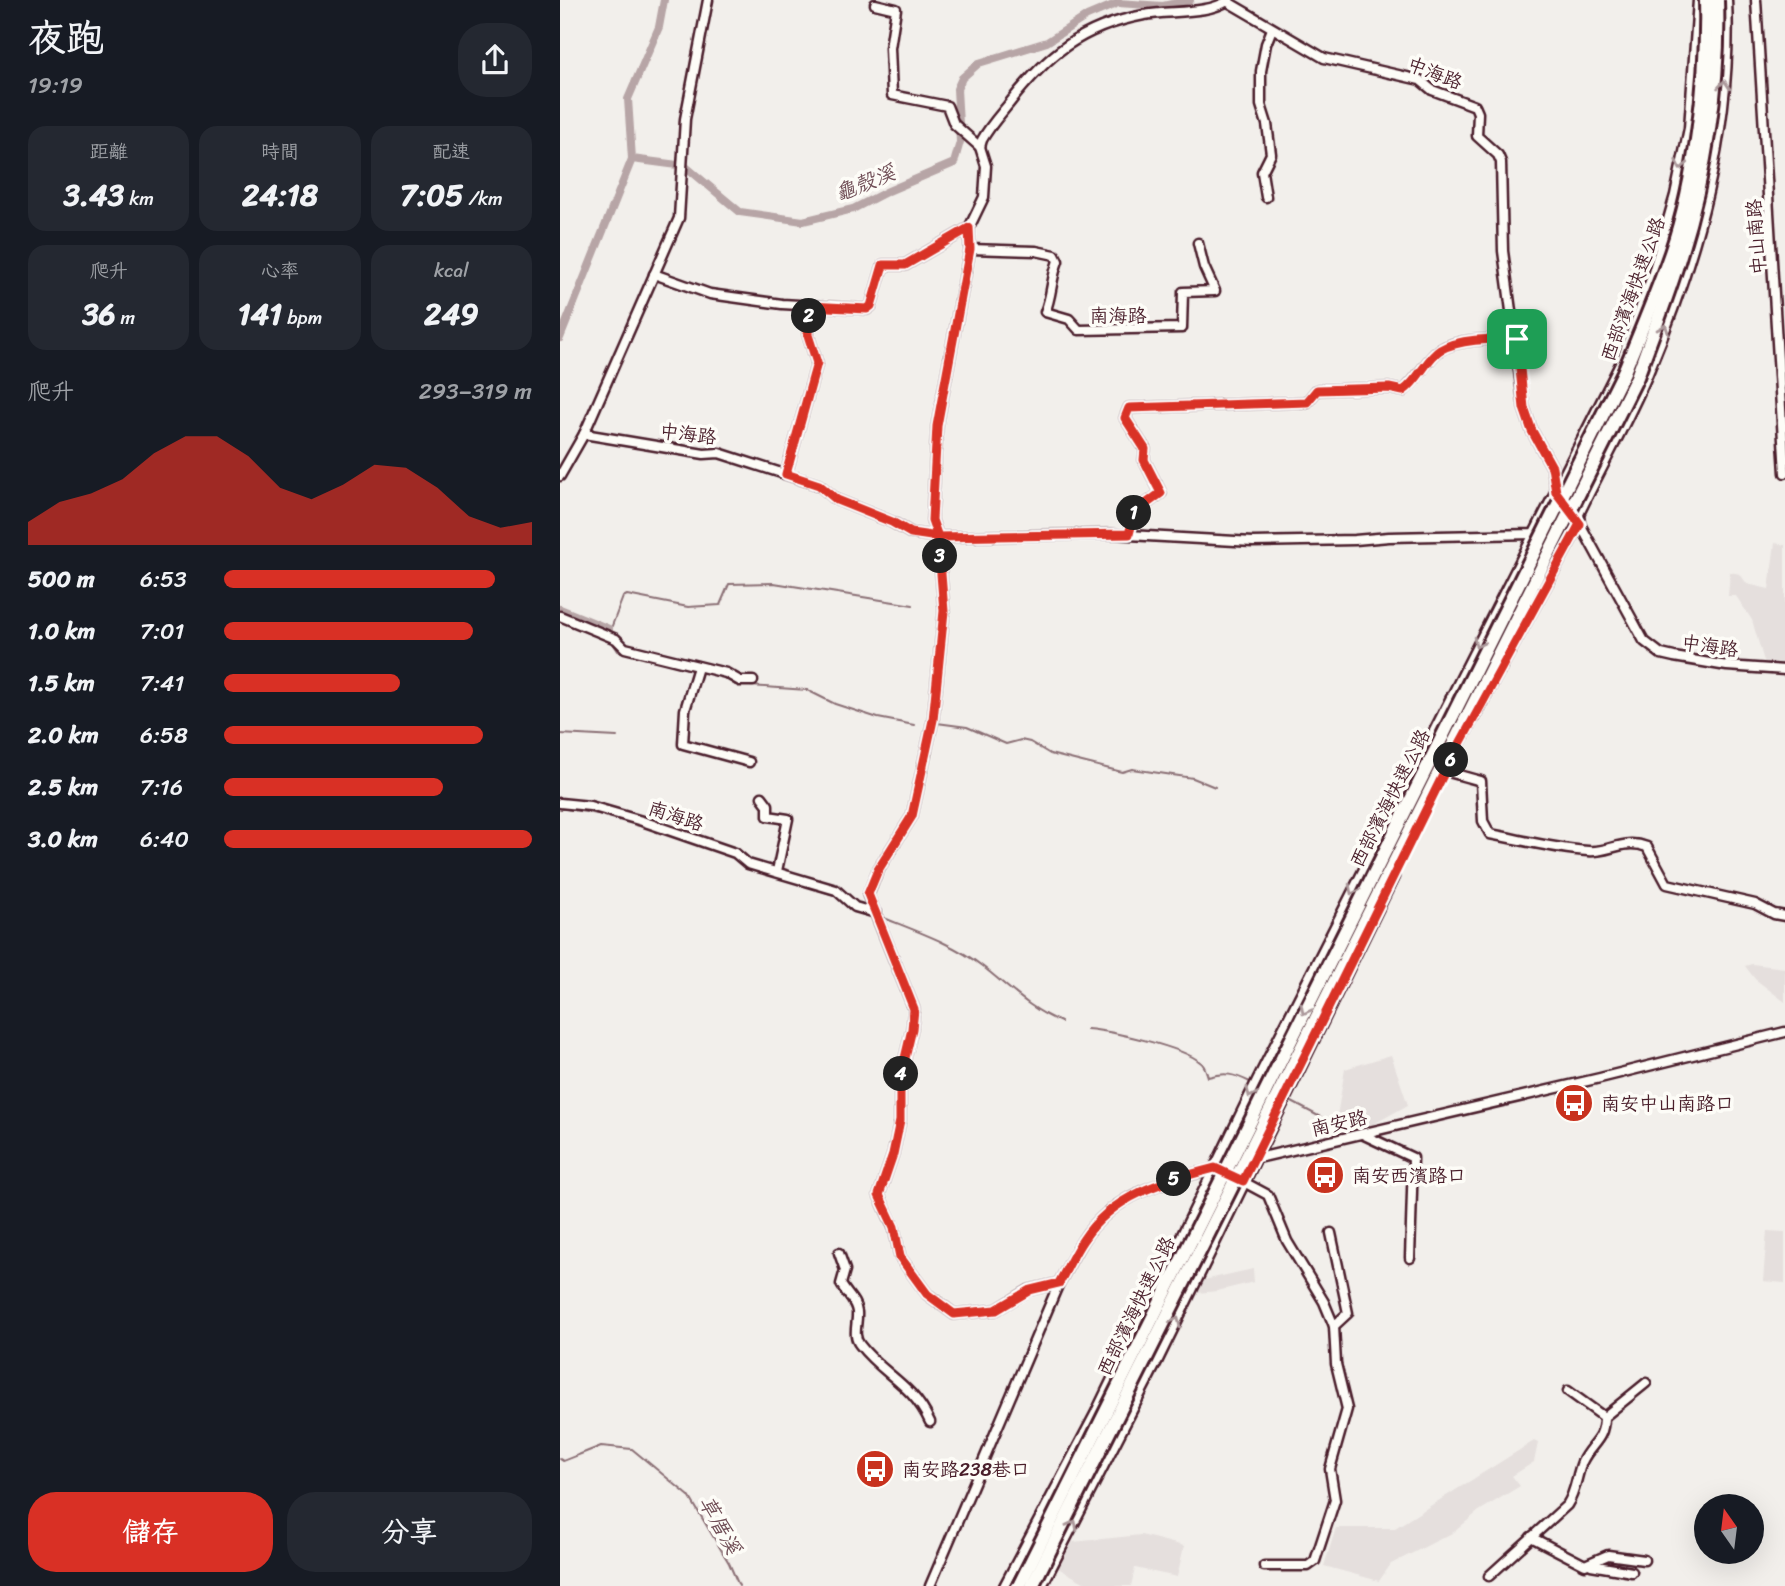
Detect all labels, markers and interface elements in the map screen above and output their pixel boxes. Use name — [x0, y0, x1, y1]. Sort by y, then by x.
text: 夜跑 — [28, 5, 104, 72]
button: share — [458, 23, 532, 97]
street label: 中海路 — [1402, 47, 1468, 99]
text: 19:19 — [28, 65, 83, 106]
one-way arrow — [1716, 79, 1731, 90]
text: 距離 — [90, 135, 128, 168]
text: 時間 — [261, 135, 299, 168]
text: 配速 — [432, 135, 470, 168]
water label: 龜殼溪 — [829, 153, 902, 212]
one-way arrow — [1674, 159, 1689, 171]
text: 3.43 — [63, 168, 124, 222]
text: 24:18 — [242, 168, 318, 222]
text: 7:05 — [400, 168, 464, 222]
text: km — [124, 182, 154, 215]
text: /km — [464, 182, 503, 215]
street label: 中山南路 — [1737, 198, 1775, 276]
street label: 西部濱海快速公路 — [1591, 212, 1675, 366]
text: 爬升 — [90, 254, 128, 287]
text: 心率 — [261, 254, 299, 287]
text: kcal — [434, 254, 469, 287]
text: 36 — [82, 287, 116, 341]
text: 141 — [238, 287, 282, 341]
text: 249 — [424, 287, 479, 341]
pin: 2 — [792, 298, 826, 334]
text: 2 — [803, 299, 814, 332]
street label: 南海路 — [1089, 299, 1147, 332]
text: m — [116, 301, 135, 334]
text: bpm — [282, 301, 322, 334]
pin — [1487, 309, 1547, 369]
icon: arrive — [1498, 320, 1536, 358]
one-way arrow — [1656, 323, 1670, 335]
text: 爬升 — [28, 371, 74, 412]
text: 293–319 m — [419, 371, 532, 412]
street label: 中海路 — [658, 414, 718, 454]
pin: 1 — [1116, 496, 1152, 530]
text: 1 — [1129, 496, 1138, 529]
pin: 3 — [922, 538, 958, 574]
text: 3 — [934, 539, 945, 572]
text: 500 m — [28, 559, 95, 600]
text: 6:53 — [140, 559, 187, 600]
text: 1.0 km — [28, 611, 95, 652]
text: 7:01 — [140, 611, 184, 652]
street label: 中海路 — [1679, 626, 1741, 666]
one-way arrow — [1473, 636, 1487, 648]
text: 1.5 km — [28, 663, 95, 704]
text: 7:41 — [140, 663, 184, 704]
text: 2.0 km — [28, 715, 99, 756]
text: 6:58 — [140, 715, 188, 756]
street label: 西部濱海快速公路 — [1341, 723, 1439, 873]
pin: 6 — [1434, 742, 1468, 778]
text: 6 — [1445, 743, 1456, 776]
text: 2.5 km — [28, 767, 98, 808]
text: 7:16 — [140, 767, 183, 808]
street label: 南海路 — [644, 791, 708, 841]
text: 3.0 km — [28, 819, 98, 860]
text: 6:40 — [140, 819, 189, 860]
one-way arrow — [1348, 883, 1362, 895]
one-way arrow — [1300, 1003, 1314, 1015]
pin: 4 — [884, 1056, 918, 1092]
text: 4 — [895, 1057, 906, 1090]
bus stop icon: 南安中山南路口 — [1553, 1082, 1595, 1124]
one-way arrow — [1245, 1086, 1259, 1098]
place label: 南安中山南路口 — [1601, 1087, 1734, 1120]
street label: 南安路 — [1308, 1101, 1370, 1145]
bus stop icon: 南安西濱路口 — [1304, 1154, 1346, 1196]
place label: 南安西濱路口 — [1352, 1159, 1466, 1192]
pin: 5 — [1156, 1162, 1192, 1196]
text: 5 — [1168, 1162, 1179, 1195]
street label: 西部濱海快速公路 — [1088, 1230, 1184, 1382]
one-way arrow — [1167, 1317, 1181, 1329]
bus stop icon: 南安路238巷口 — [854, 1448, 896, 1490]
place label: 南安路238巷口 — [902, 1453, 1030, 1486]
water label: 草厝溪 — [688, 1488, 752, 1563]
button: 儲存 — [28, 1492, 273, 1572]
button: 分享 — [287, 1492, 532, 1572]
north arrow — [1694, 1494, 1764, 1564]
map controls — [1694, 1494, 1764, 1564]
one-way arrow — [1064, 1520, 1078, 1532]

